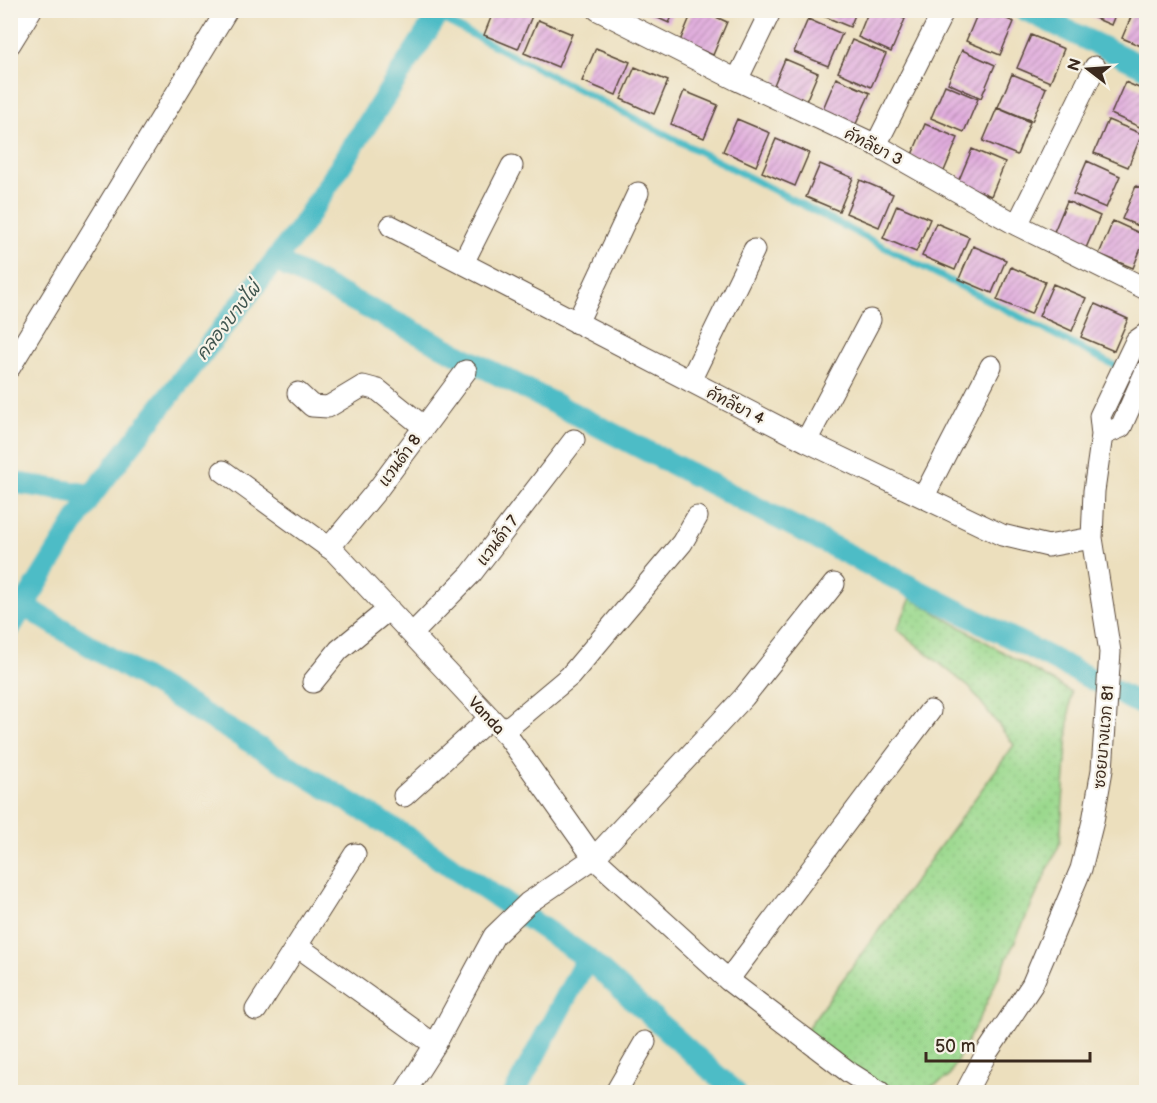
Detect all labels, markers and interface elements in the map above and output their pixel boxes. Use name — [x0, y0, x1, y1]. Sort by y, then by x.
north arrow — [1058, 39, 1118, 99]
text: N — [1064, 57, 1086, 74]
street label: คัทลียา 3 — [841, 123, 907, 170]
water label: คลองบางไผ่ — [190, 275, 267, 364]
street label: คัทลียา 4 — [703, 382, 769, 429]
street label: แวนด้า 8 — [373, 430, 426, 491]
street label: แวนด้า 7 — [472, 511, 523, 570]
street label: ซอยบางแวก 81 — [1091, 685, 1118, 790]
street label: Vanda — [464, 693, 508, 739]
scale bar — [926, 1025, 1090, 1063]
text: 50 m — [935, 1036, 976, 1057]

